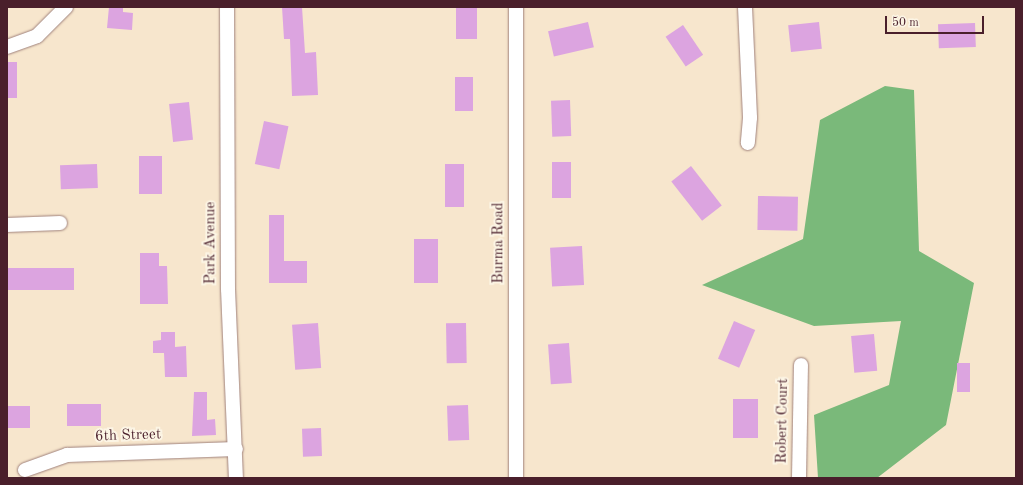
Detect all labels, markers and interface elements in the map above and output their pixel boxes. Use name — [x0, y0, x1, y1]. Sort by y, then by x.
scale bar — [887, 8, 986, 34]
text: 50 m — [892, 17, 919, 29]
street label: Park Avenue — [202, 202, 220, 284]
street label: Burma Road — [490, 202, 508, 284]
street label: Robert Court — [773, 378, 793, 464]
street label: 6th Street — [95, 426, 161, 446]

